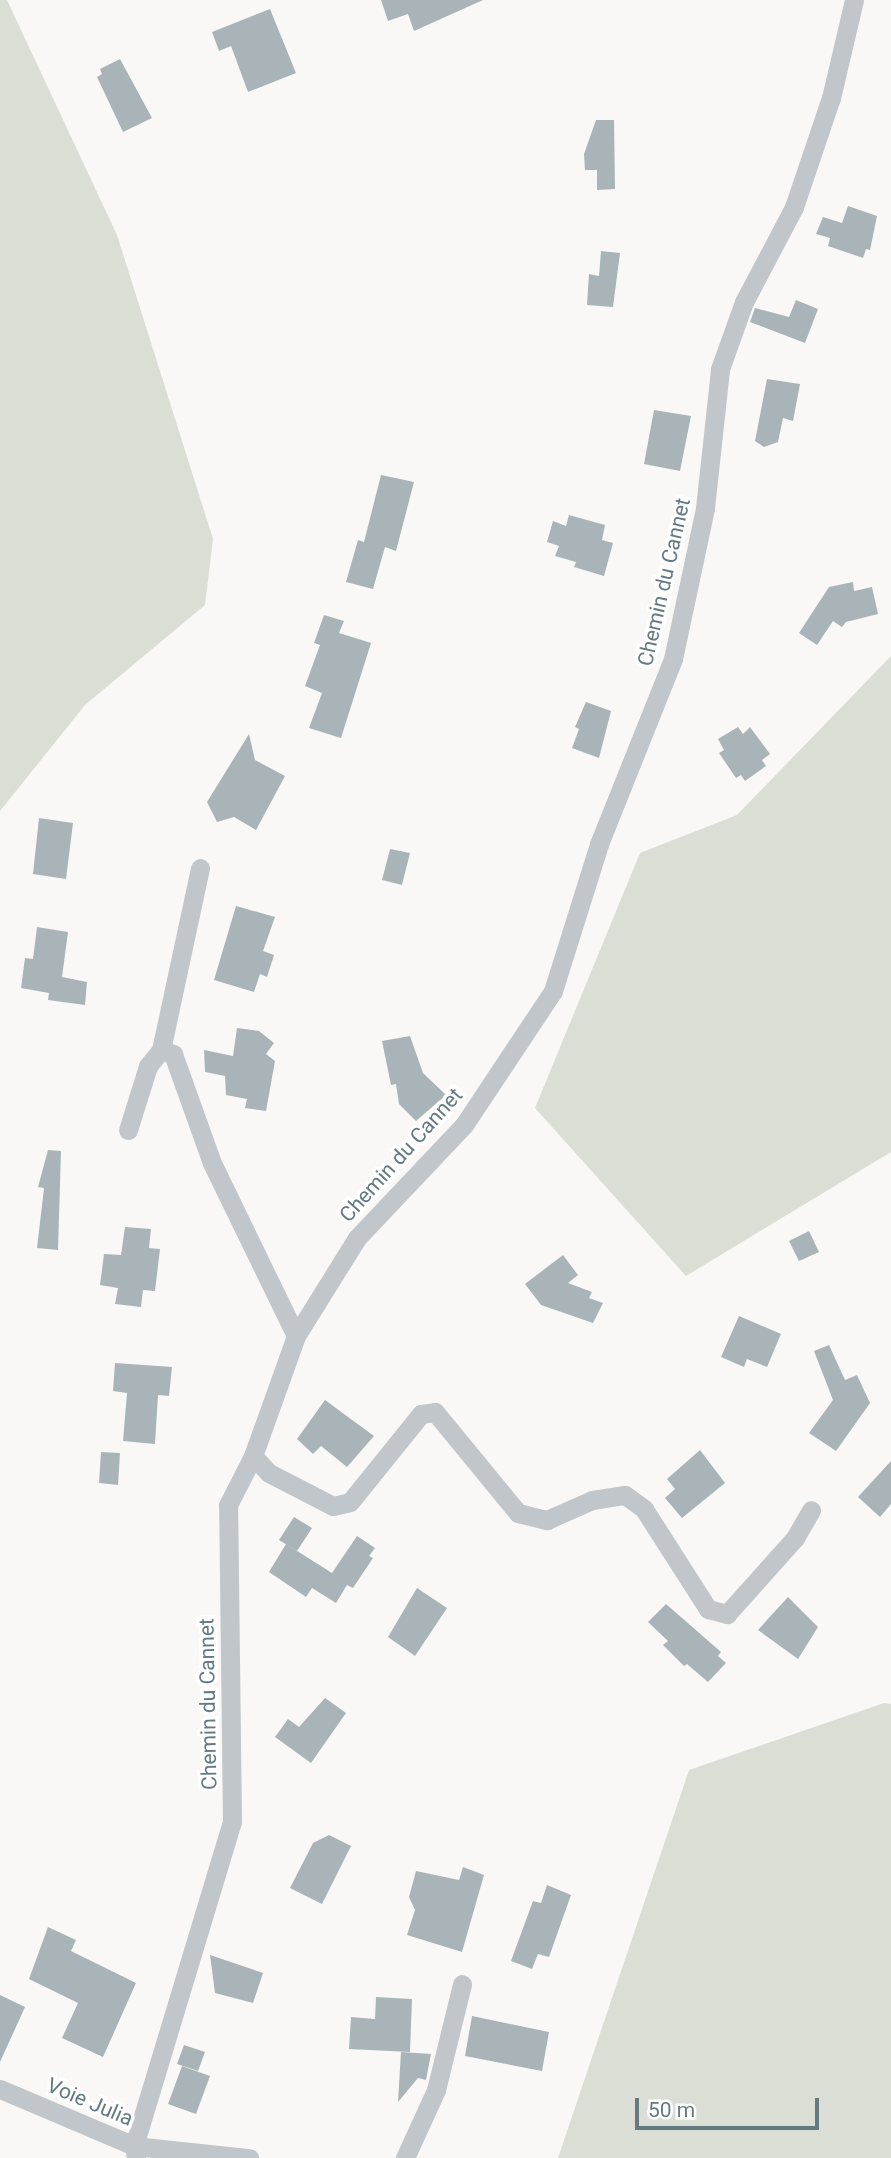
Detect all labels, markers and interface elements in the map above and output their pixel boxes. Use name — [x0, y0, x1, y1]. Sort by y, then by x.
street label: Chemin du Cannet — [632, 496, 696, 668]
street label: Chemin du Cannet — [334, 1083, 468, 1227]
street label: Chemin du Cannet — [194, 1618, 222, 1790]
street label: Voie Julia — [43, 2073, 137, 2131]
scale bar — [639, 2084, 823, 2128]
text: 50 m — [648, 2098, 695, 2122]

